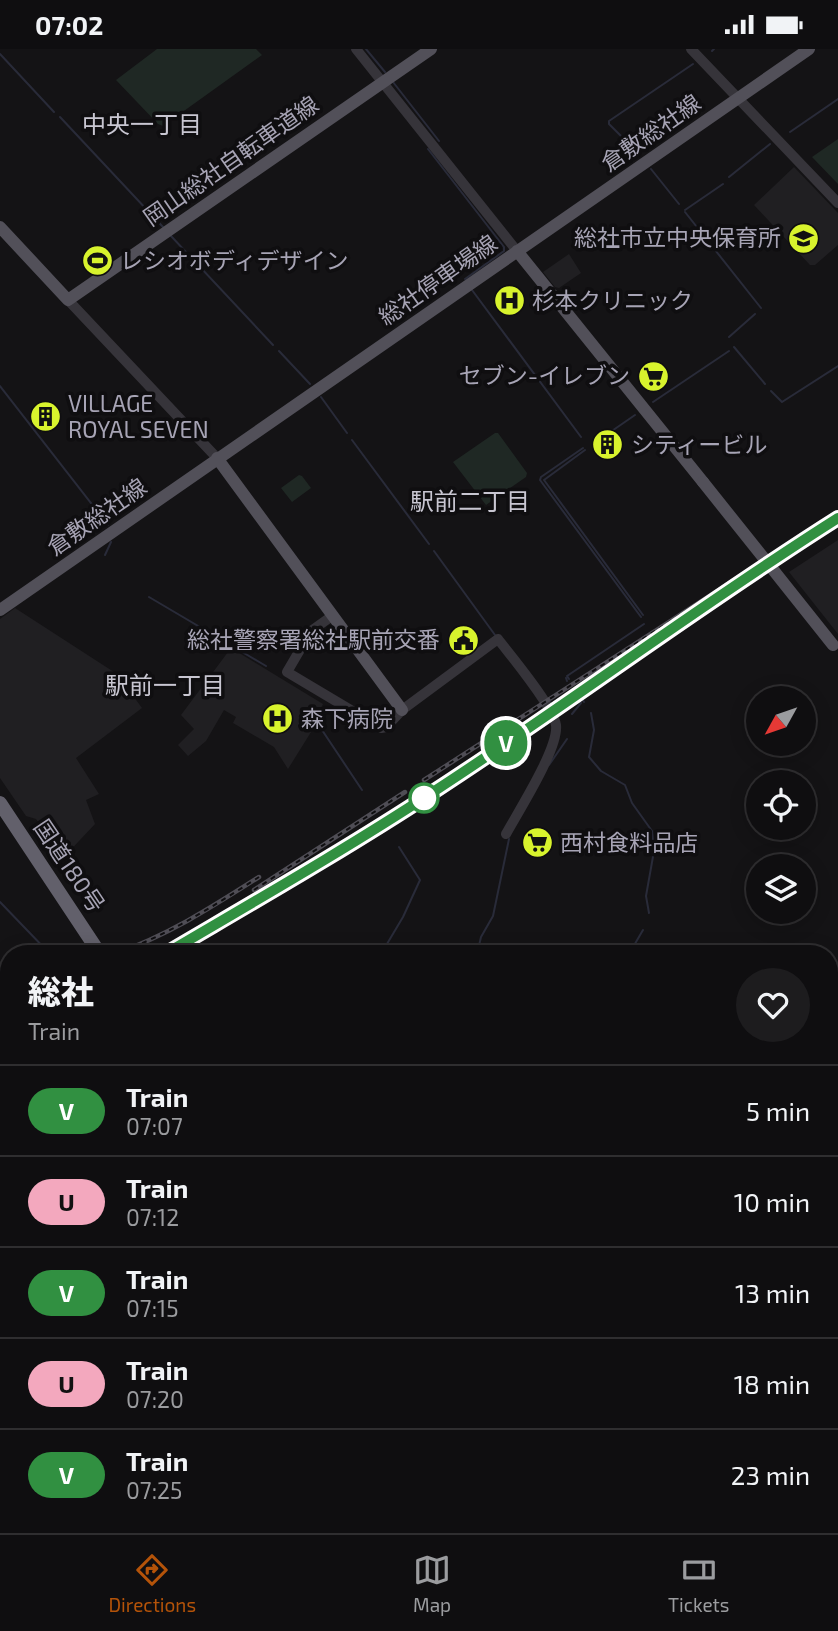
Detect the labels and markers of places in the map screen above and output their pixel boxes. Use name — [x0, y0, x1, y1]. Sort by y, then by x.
school or university icon: 総社市立中央保育所 — [787, 221, 821, 255]
place label: 総社市立中央保育所 — [574, 223, 781, 251]
sports icon: レシオボディデザイン — [80, 244, 114, 278]
place label: レシオボディデザイン — [120, 246, 348, 274]
hospital icon: 杉本クリニック — [492, 284, 526, 318]
place label: 杉本クリニック — [532, 286, 693, 314]
supermarket icon: セブン-イレブン — [636, 359, 670, 393]
place label: セブン-イレブン — [459, 361, 630, 389]
place label: VILLAGE ROYAL SEVEN — [68, 389, 209, 443]
building icon: VILLAGE ROYAL SEVEN — [28, 400, 62, 434]
building icon: シティービル — [591, 428, 625, 462]
place label: シティービル — [631, 430, 768, 458]
public building icon: 総社警察署総社駅前交番 — [446, 623, 480, 657]
place label: 総社警察署総社駅前交番 — [187, 625, 440, 653]
hospital icon: 森下病院 — [261, 702, 295, 736]
place label: 森下病院 — [301, 704, 393, 732]
unlabelled marker — [409, 783, 439, 813]
supermarket icon: 西村食料品店 — [520, 826, 554, 860]
place label: 西村食料品店 — [560, 828, 698, 856]

